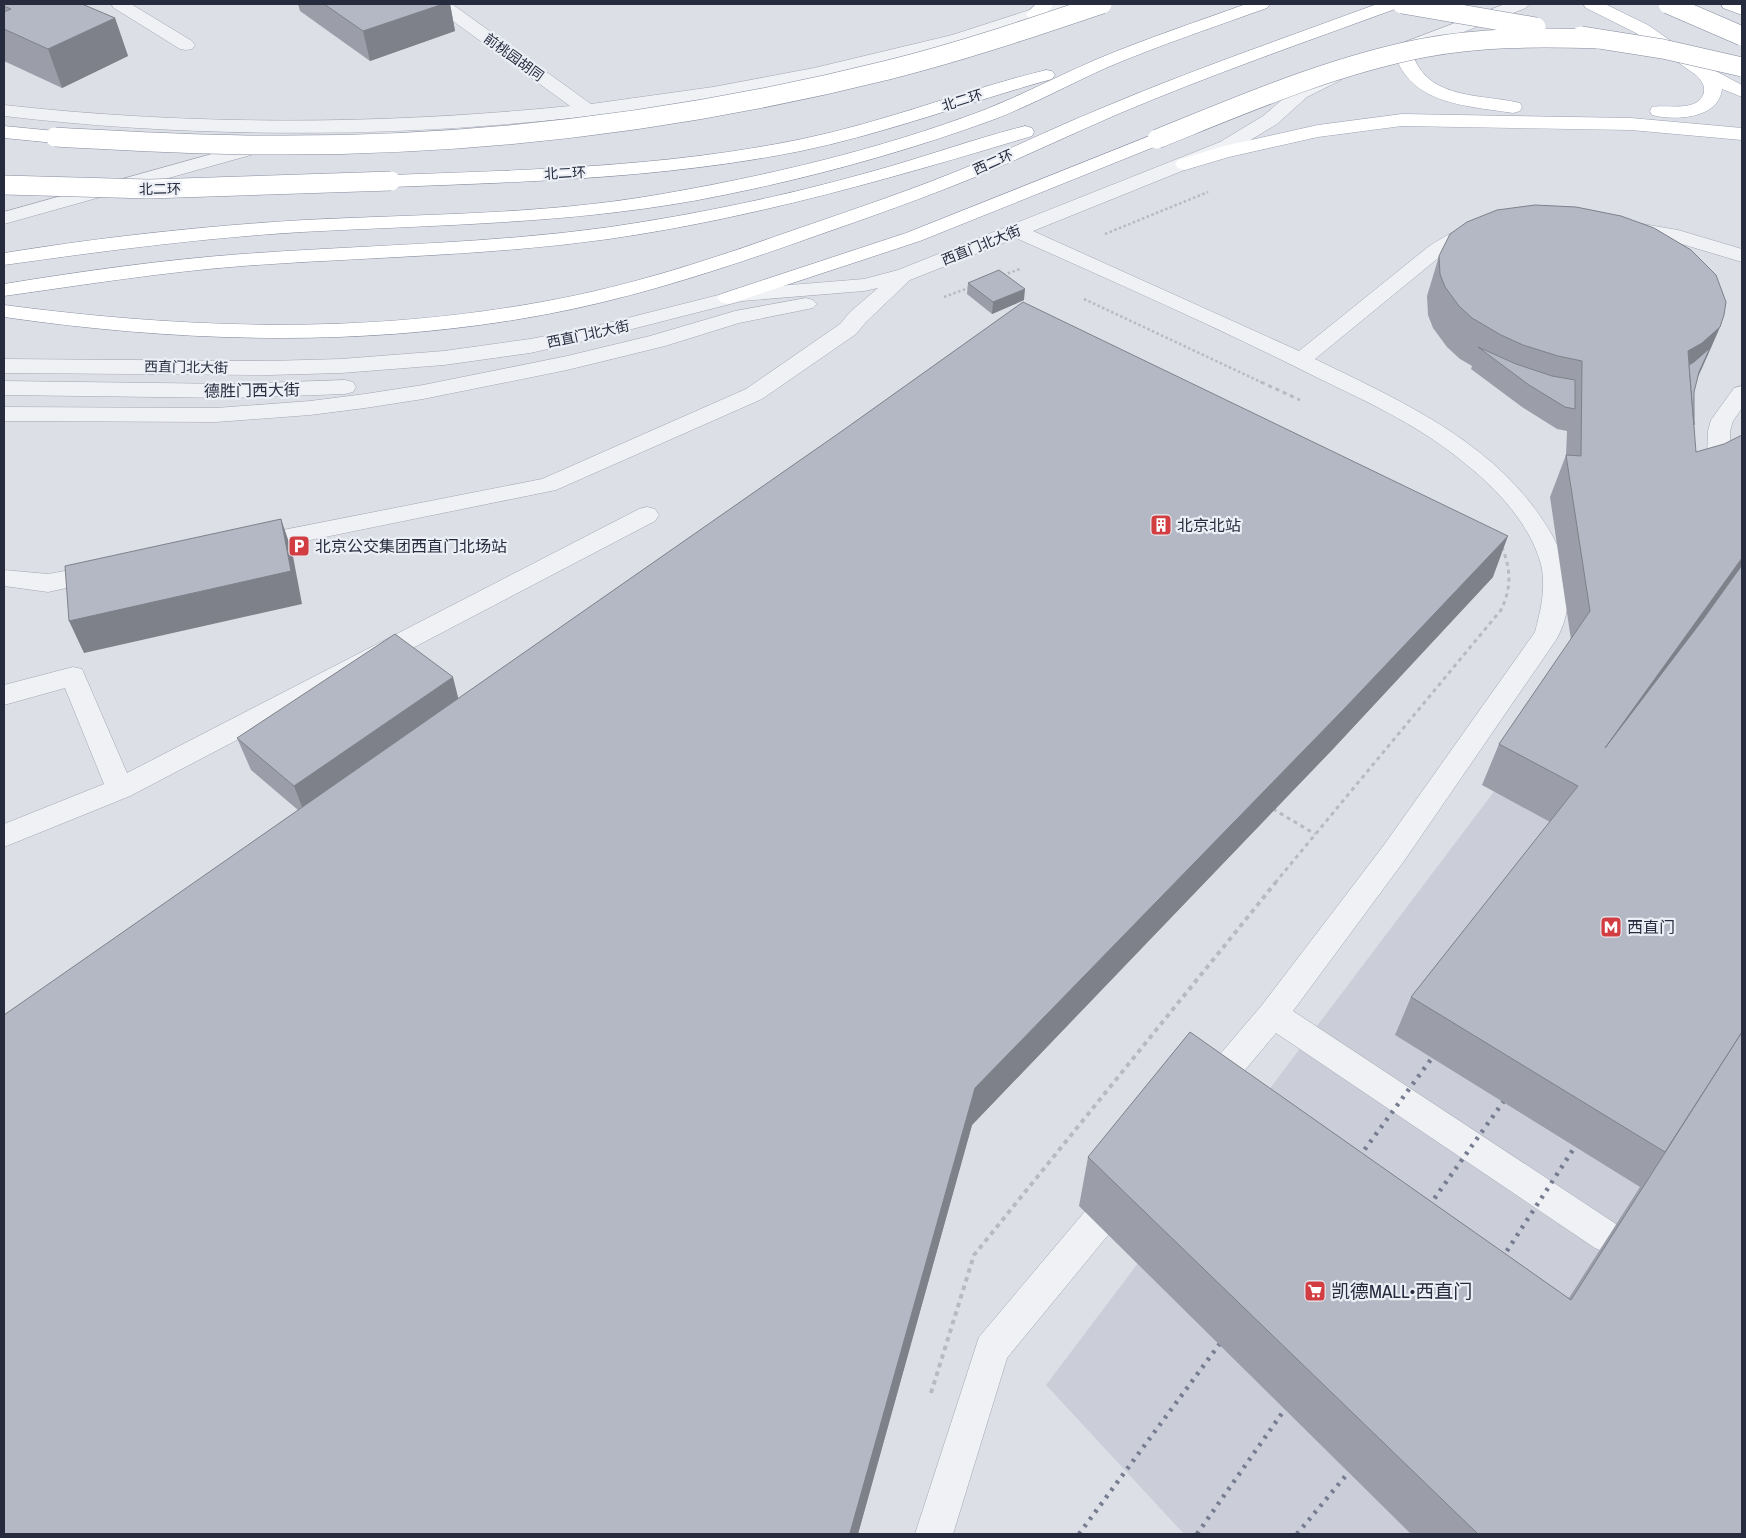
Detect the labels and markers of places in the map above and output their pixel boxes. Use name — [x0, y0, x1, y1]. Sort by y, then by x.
building icon: 北京北站 — [1149, 513, 1173, 537]
place label: 北京北站 — [1177, 514, 1241, 536]
parking icon: 北京公交集团西直门北场站 — [287, 534, 311, 558]
place label: 北京公交集团西直门北场站 — [315, 535, 507, 557]
metro station icon: 西直门 — [1599, 915, 1623, 939]
place label: 西直门 — [1627, 916, 1675, 938]
place label: 凯德MALL•西直门 — [1331, 1278, 1472, 1304]
supermarket icon: 凯德MALL•西直门 — [1303, 1279, 1327, 1303]

